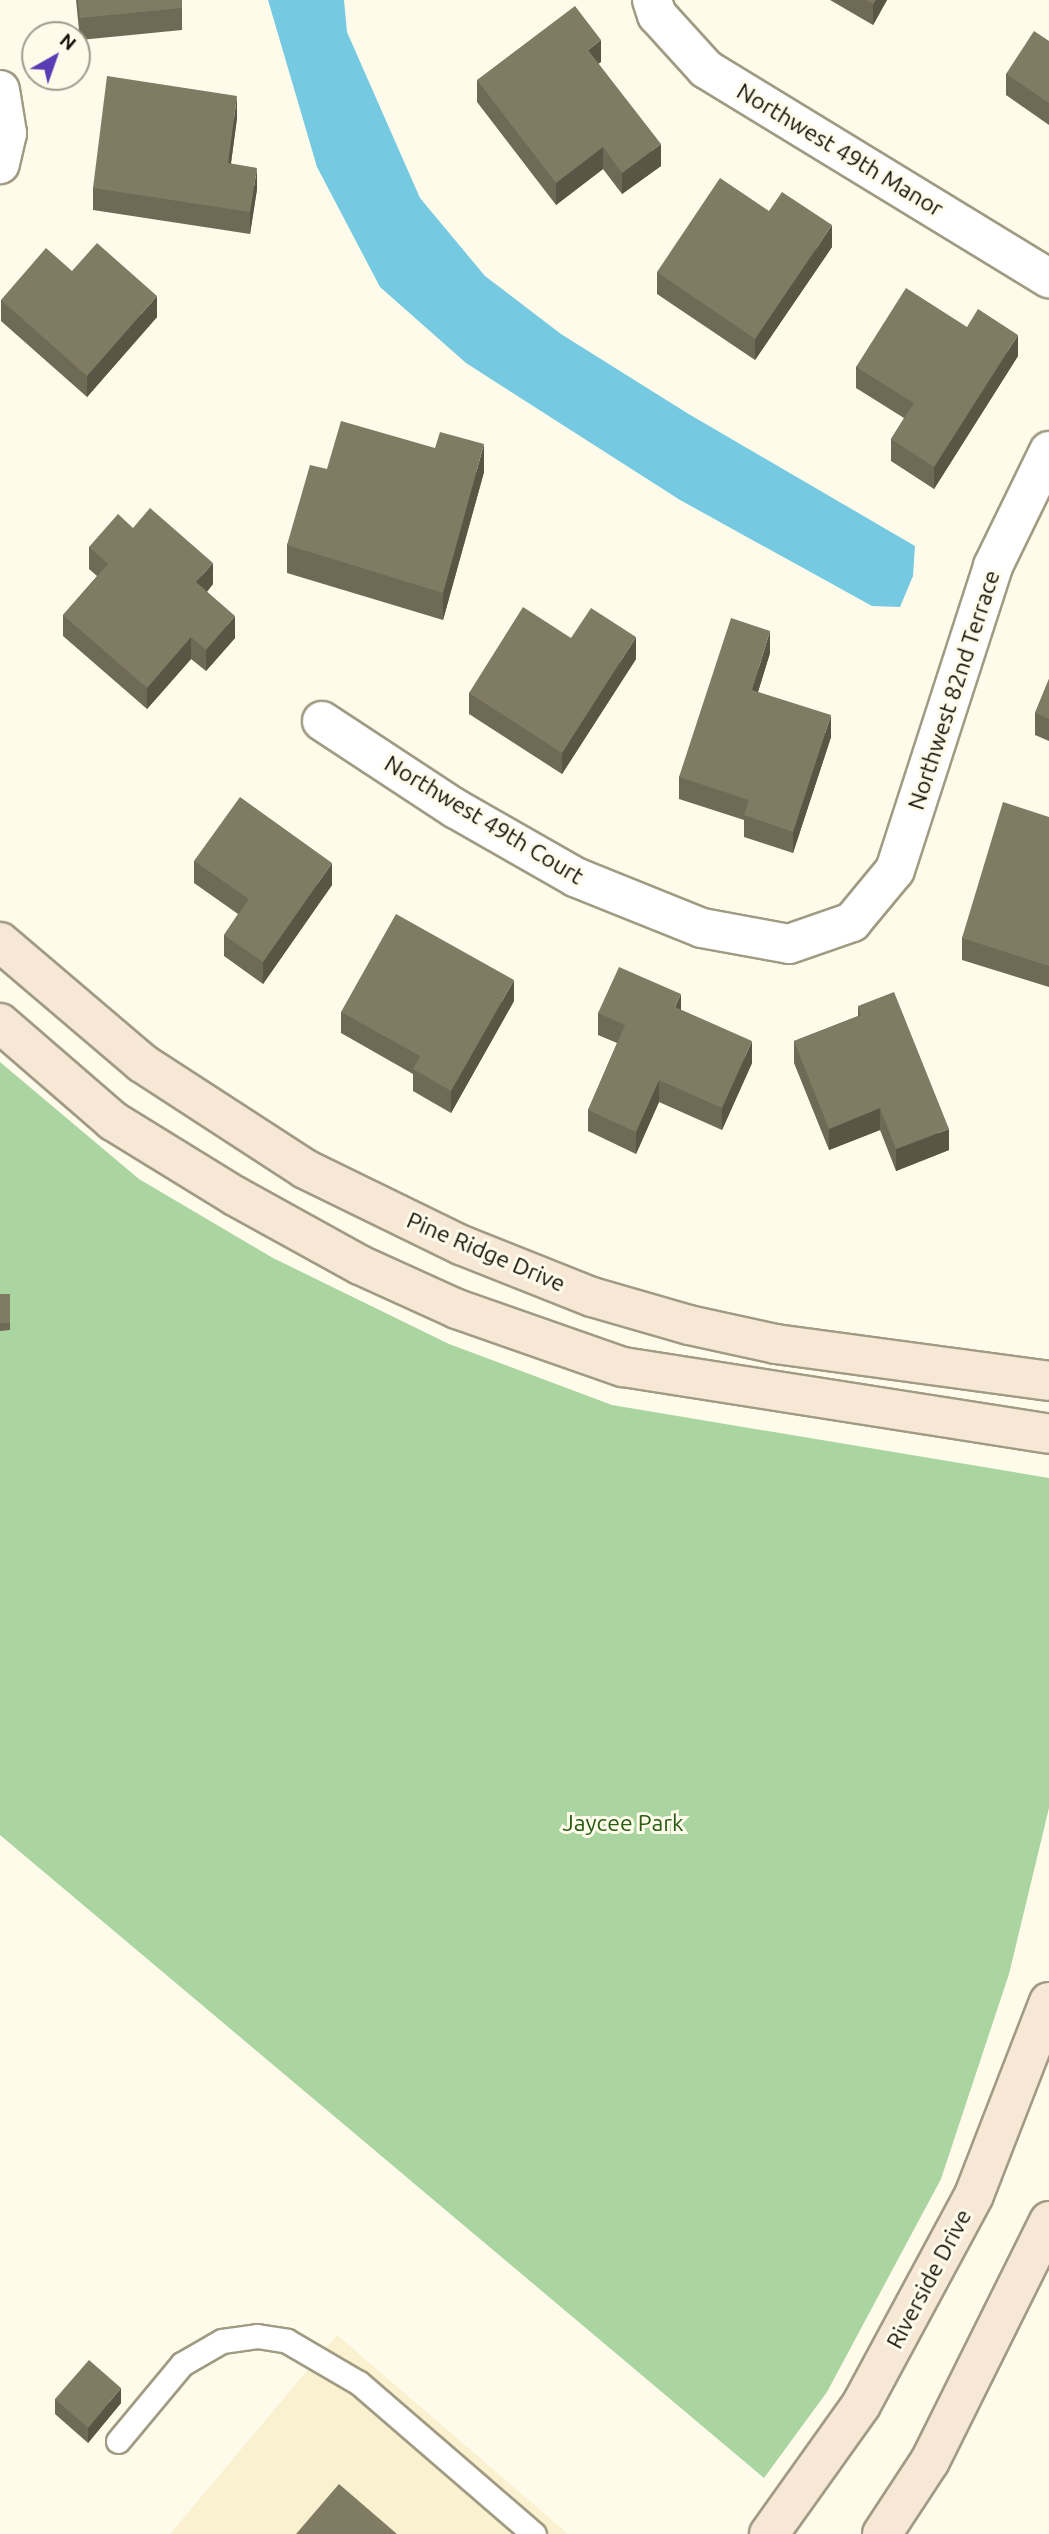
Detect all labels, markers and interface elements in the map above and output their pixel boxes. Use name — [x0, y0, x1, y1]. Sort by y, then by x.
north arrow — [21, 21, 91, 91]
text: N — [56, 28, 81, 54]
street label: Northwest 49th Manor — [732, 77, 948, 223]
street label: Northwest 82nd Terrace — [902, 567, 1006, 813]
street label: Northwest 49th Court — [379, 750, 589, 890]
street label: Pine Ridge Drive — [403, 1206, 569, 1298]
park label: Jaycee Park — [562, 1809, 684, 1837]
street label: Riverside Drive — [881, 2205, 977, 2353]

